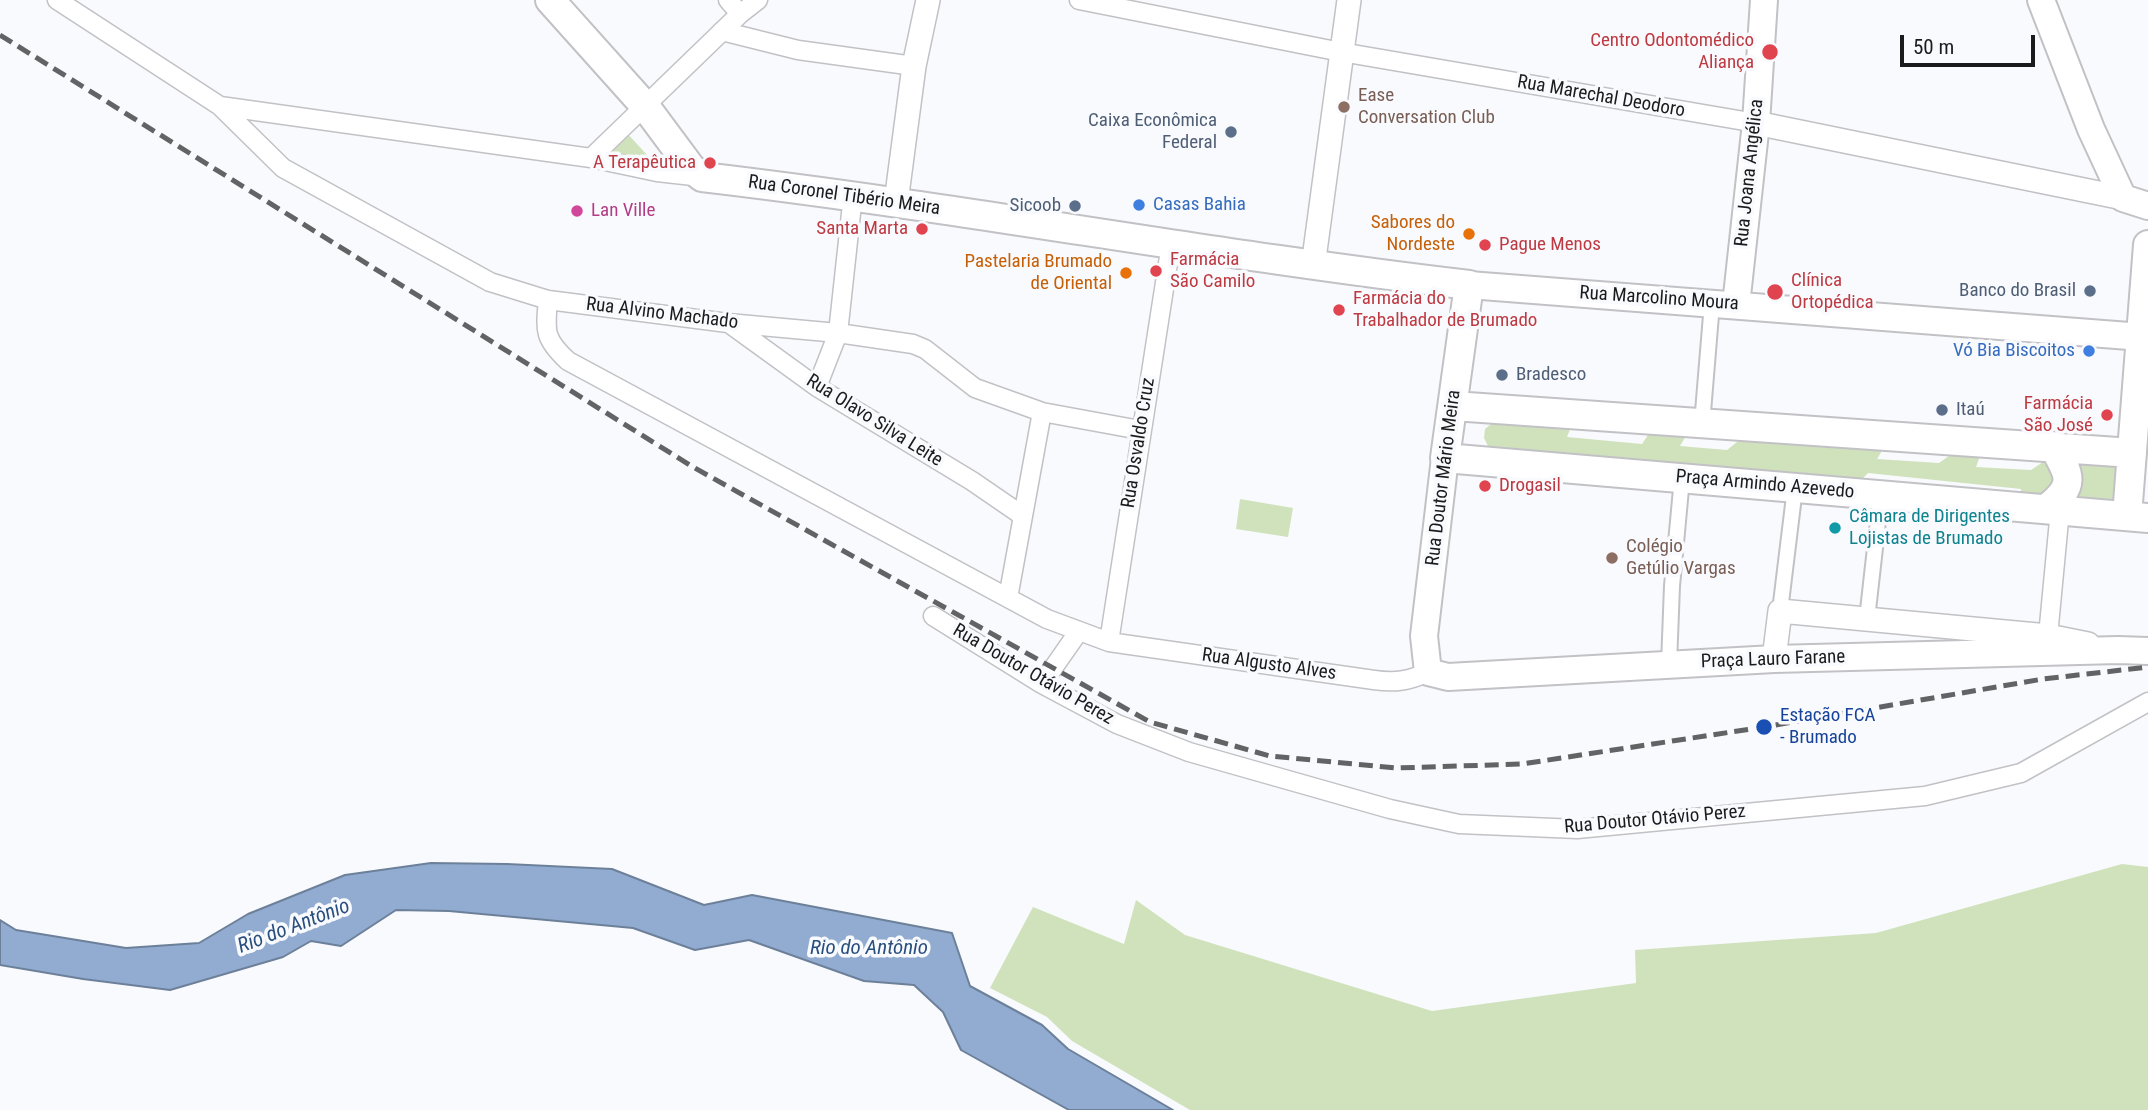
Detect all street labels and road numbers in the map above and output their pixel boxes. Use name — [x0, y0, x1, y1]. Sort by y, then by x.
street label: Rua Marechal Deodoro — [1515, 71, 1687, 123]
street label: Rua Joana Angélica — [1731, 98, 1769, 248]
street label: Rua Coronel Tibério Meira — [746, 171, 942, 221]
street label: Rua Marcolino Moura — [1579, 282, 1739, 316]
street label: Rua Alvino Machado — [585, 293, 739, 335]
street label: Rua Olavo Silva Leite — [802, 370, 946, 472]
street label: Rua Osvaldo Cruz — [1117, 376, 1161, 510]
street label: Rua Doutor Mário Meira — [1422, 389, 1466, 567]
street label: Praça Armindo Azevedo — [1675, 466, 1855, 504]
street label: Rua Doutor Otávio Perez — [948, 620, 1118, 730]
street label: Rua Algusto Alves — [1200, 644, 1338, 686]
street label: Praça Lauro Farane — [1700, 646, 1846, 674]
street label: Rua Doutor Otávio Perez — [1563, 801, 1747, 839]

